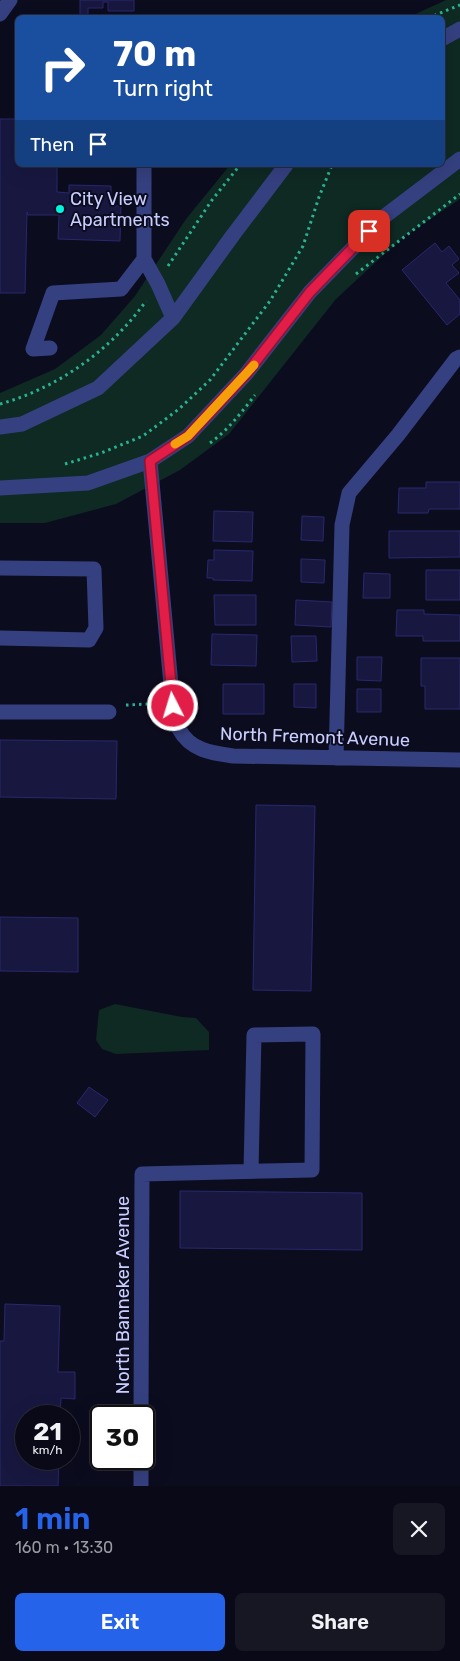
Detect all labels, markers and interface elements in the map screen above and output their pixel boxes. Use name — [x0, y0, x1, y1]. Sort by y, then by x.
text: 70 m — [113, 33, 196, 75]
icon: right — [30, 35, 95, 100]
text: Turn right — [113, 75, 213, 102]
icon: arrive — [84, 130, 112, 158]
text: Then — [30, 133, 74, 156]
place label: City View Apartments — [70, 188, 170, 231]
marker: City View Apartments — [54, 203, 66, 215]
pin — [348, 210, 390, 252]
icon: arrive — [355, 217, 383, 245]
position arrow — [146, 679, 198, 731]
street label: North Fremont Avenue — [220, 723, 410, 751]
street label: North Banneker Avenue — [112, 1196, 134, 1394]
speed limit sign: 30 — [90, 1405, 155, 1470]
text: 21 — [33, 1417, 62, 1446]
text: km/h — [33, 1443, 62, 1457]
text: 1 min — [15, 1501, 90, 1537]
button: close — [393, 1503, 445, 1555]
text: 160 m · 13:30 — [15, 1538, 113, 1557]
button: Exit — [15, 1593, 225, 1651]
button: Share — [235, 1593, 445, 1651]

